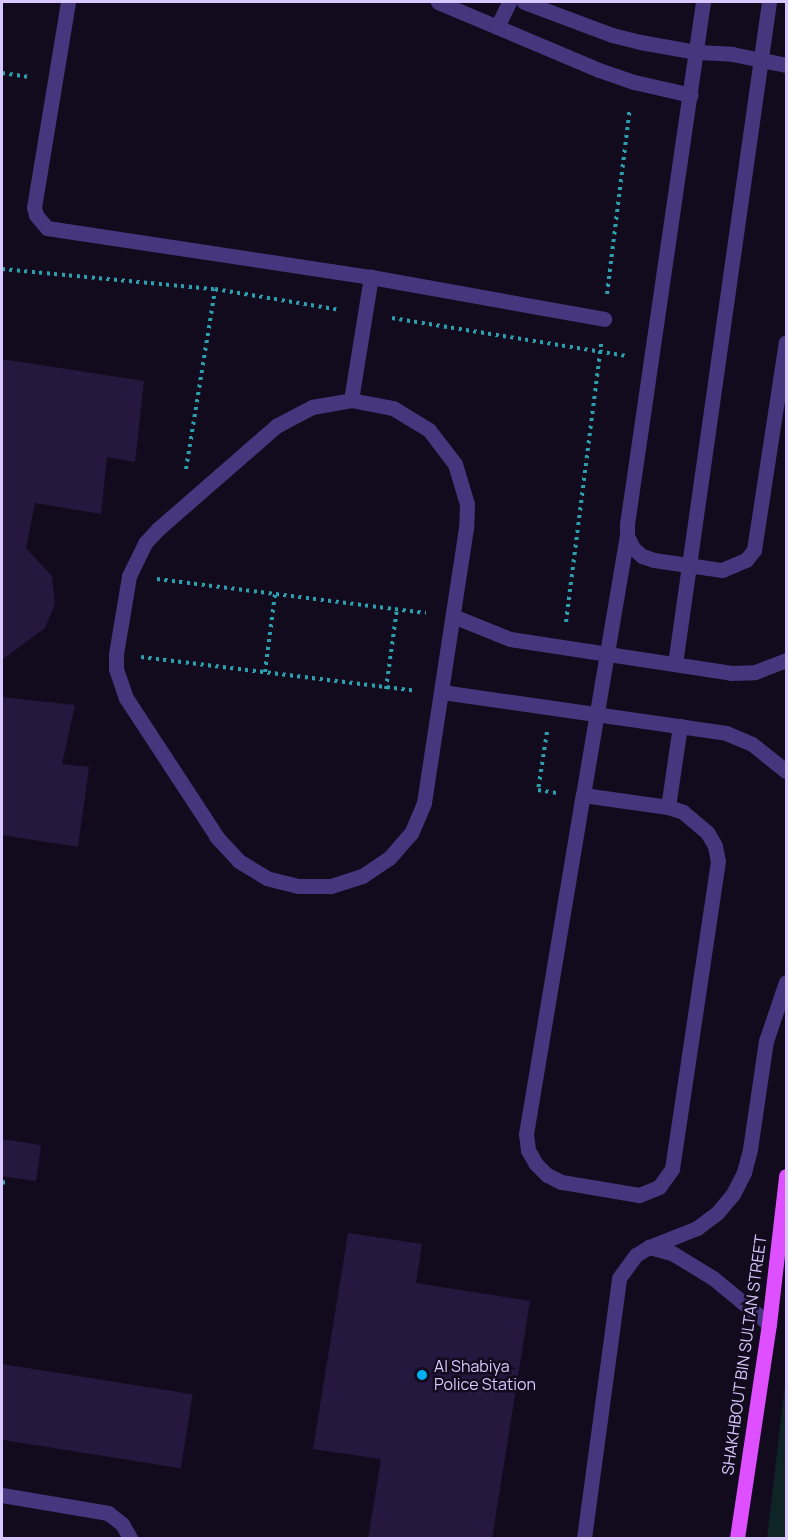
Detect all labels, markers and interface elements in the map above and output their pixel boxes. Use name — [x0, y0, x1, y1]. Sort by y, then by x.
street label: SHAKHBOUT BIN SULTAN STREET — [718, 1233, 770, 1477]
place label: Al Shabiya Police Station — [434, 1356, 536, 1394]
marker: Al Shabiya Police Station — [415, 1368, 429, 1382]

